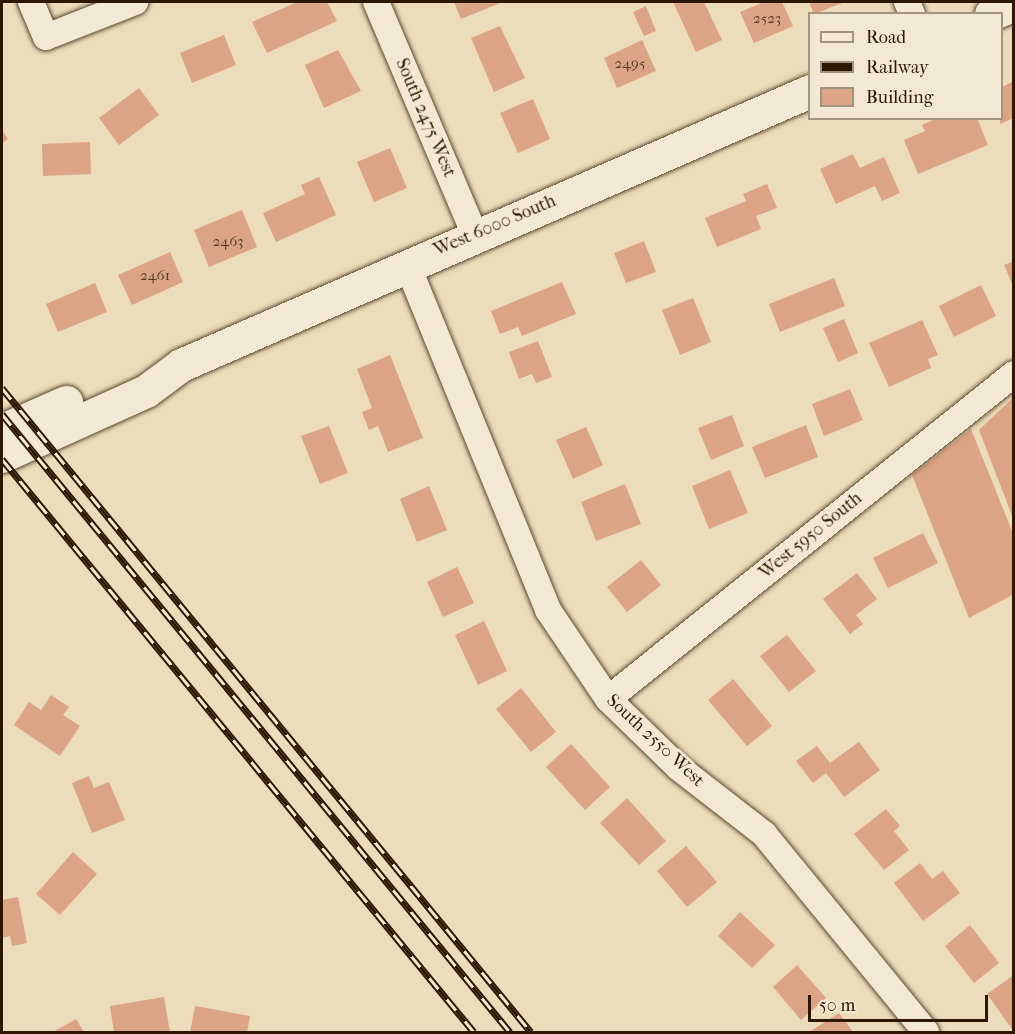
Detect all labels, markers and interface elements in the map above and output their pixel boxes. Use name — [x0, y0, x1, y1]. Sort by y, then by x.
house number: 2523 — [753, 10, 781, 28]
legend — [808, 12, 1003, 120]
text: Road — [866, 27, 906, 48]
street label: South 2475 West — [390, 55, 460, 181]
house number: 2495 — [615, 55, 645, 73]
text: Railway — [866, 57, 929, 78]
text: Building — [866, 87, 933, 108]
street label: West 6000 South — [431, 191, 559, 261]
house number: 2463 — [213, 233, 243, 251]
house number: 2461 — [140, 267, 170, 285]
street label: West 5950 South — [755, 488, 867, 584]
street label: South 2550 West — [602, 690, 708, 792]
scale bar — [811, 983, 991, 1021]
text: 50 m — [819, 995, 855, 1016]

